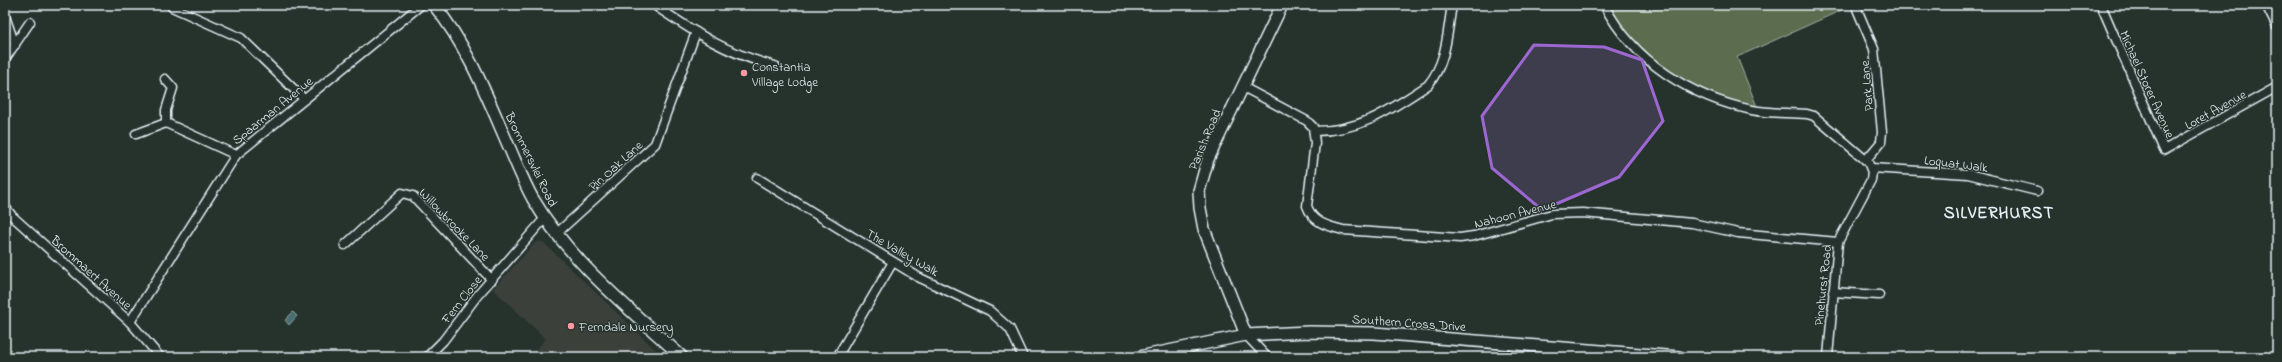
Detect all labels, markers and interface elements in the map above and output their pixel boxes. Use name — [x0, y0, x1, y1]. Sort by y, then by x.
street label: Michael Storer Avenue — [2114, 28, 2179, 142]
place label: Constantia Village Lodge — [751, 58, 818, 93]
street label: Park Lane — [1856, 60, 1879, 112]
marker: Constantia Village Lodge — [739, 68, 749, 78]
street label: Spaarman Avenue — [228, 72, 318, 150]
street label: Loret Avenue — [2181, 85, 2250, 135]
street label: Parish Road — [1184, 106, 1227, 173]
street label: Brommersvlei Road — [499, 108, 562, 211]
street label: Pin Oak Lane — [585, 136, 647, 196]
street label: Loquat Walk — [1923, 151, 1989, 178]
street label: Willowbrooke Lane — [414, 184, 494, 266]
street label: Nahoon Avenue — [1472, 195, 1559, 234]
district label: SILVERHURST — [1944, 201, 2054, 226]
street label: The Valley Walk — [862, 225, 943, 283]
street label: Brommaert Avenue — [46, 231, 136, 315]
street label: Pinehurst Road — [1810, 243, 1837, 327]
street label: Fern Close — [437, 272, 487, 329]
street label: Southern Cross Drive — [1351, 310, 1467, 337]
place label: Ferndale Nursery — [578, 318, 673, 338]
marker: Ferndale Nursery — [566, 321, 576, 331]

